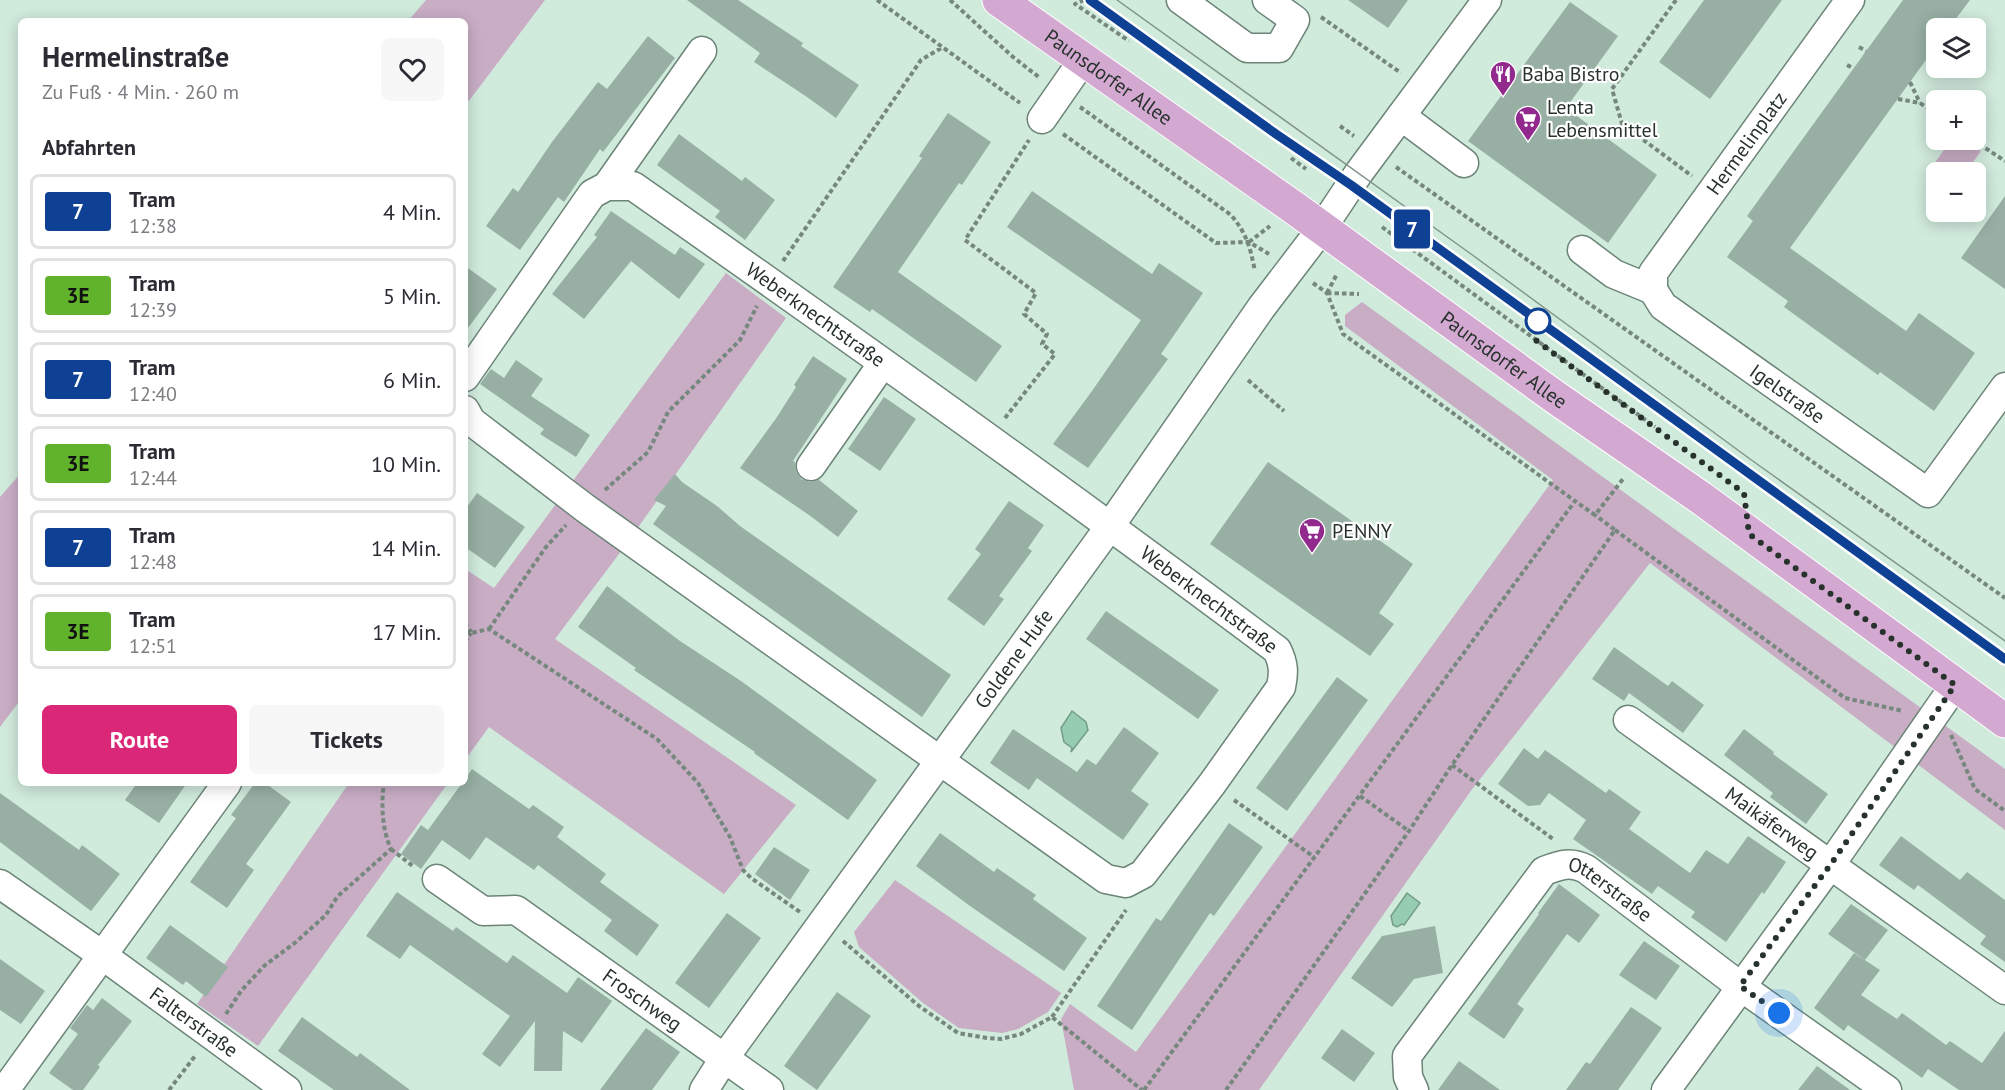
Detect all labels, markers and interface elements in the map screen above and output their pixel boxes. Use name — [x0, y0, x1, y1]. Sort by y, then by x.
map controls — [1926, 18, 1986, 222]
button: layers — [1926, 18, 1986, 78]
street label: Paunsdorfer Allee — [1040, 23, 1177, 131]
text: Hermelinstraße — [42, 38, 229, 75]
button: heart — [381, 38, 444, 101]
restaurant icon: Baba Bistro — [1488, 59, 1518, 97]
place label: Baba Bistro — [1522, 61, 1619, 87]
text: Zu Fuß · 4 Min. · 260 m — [42, 79, 239, 105]
street label: Hermelinplatz — [1701, 86, 1793, 200]
button: + — [1926, 90, 1986, 150]
place label: Lenta Lebensmittel — [1547, 94, 1658, 143]
supermarket icon: Lenta Lebensmittel — [1513, 104, 1543, 142]
text: Abfahrten — [42, 133, 136, 161]
button: − — [1926, 162, 1986, 222]
text: Tram — [129, 185, 176, 213]
text: 7 — [72, 198, 84, 225]
text: 4 Min. — [383, 198, 441, 226]
line badge: 7 — [1392, 210, 1432, 248]
text: 12:38 — [129, 213, 177, 239]
text: 7 — [1406, 216, 1418, 243]
street label: Weberknechtstraße — [741, 256, 890, 373]
text: Tram — [129, 269, 176, 297]
text: 3E — [67, 282, 89, 309]
text: 5 Min. — [383, 282, 441, 310]
text: 12:39 — [129, 297, 177, 323]
street label: Paunsdorfer Allee — [1435, 305, 1572, 414]
unlabelled marker — [1525, 308, 1551, 334]
text: Tram — [129, 353, 176, 381]
street label: Igelstraße — [1744, 358, 1830, 429]
text: 7 — [72, 366, 84, 393]
text: 6 Min. — [383, 366, 441, 394]
text: 12:40 — [129, 381, 177, 407]
text: Tram — [129, 437, 176, 465]
text: 3E — [67, 450, 89, 477]
text: 10 Min. — [371, 450, 441, 478]
text: 12:44 — [129, 465, 177, 491]
supermarket icon: PENNY — [1297, 516, 1327, 554]
place label: PENNY — [1332, 518, 1393, 544]
text: Tram — [129, 521, 176, 549]
text: 7 — [72, 534, 84, 561]
text: 14 Min. — [371, 534, 441, 562]
street label: Weberknechtstraße — [1135, 540, 1283, 659]
text: 12:48 — [129, 549, 177, 575]
street label: Goldene Hufe — [969, 604, 1059, 714]
text: Tram — [129, 605, 176, 633]
text: 3E — [67, 618, 89, 645]
text: 17 Min. — [372, 618, 441, 646]
text: 12:51 — [129, 633, 177, 659]
button: Route — [42, 705, 237, 774]
button: Tickets — [249, 705, 444, 774]
street label: Maikäferweg — [1720, 781, 1824, 865]
street label: Otterstraße — [1566, 851, 1657, 928]
street label: Froschweg — [597, 963, 687, 1037]
street label: Falterstraße — [144, 981, 243, 1063]
your location — [1764, 998, 1794, 1028]

